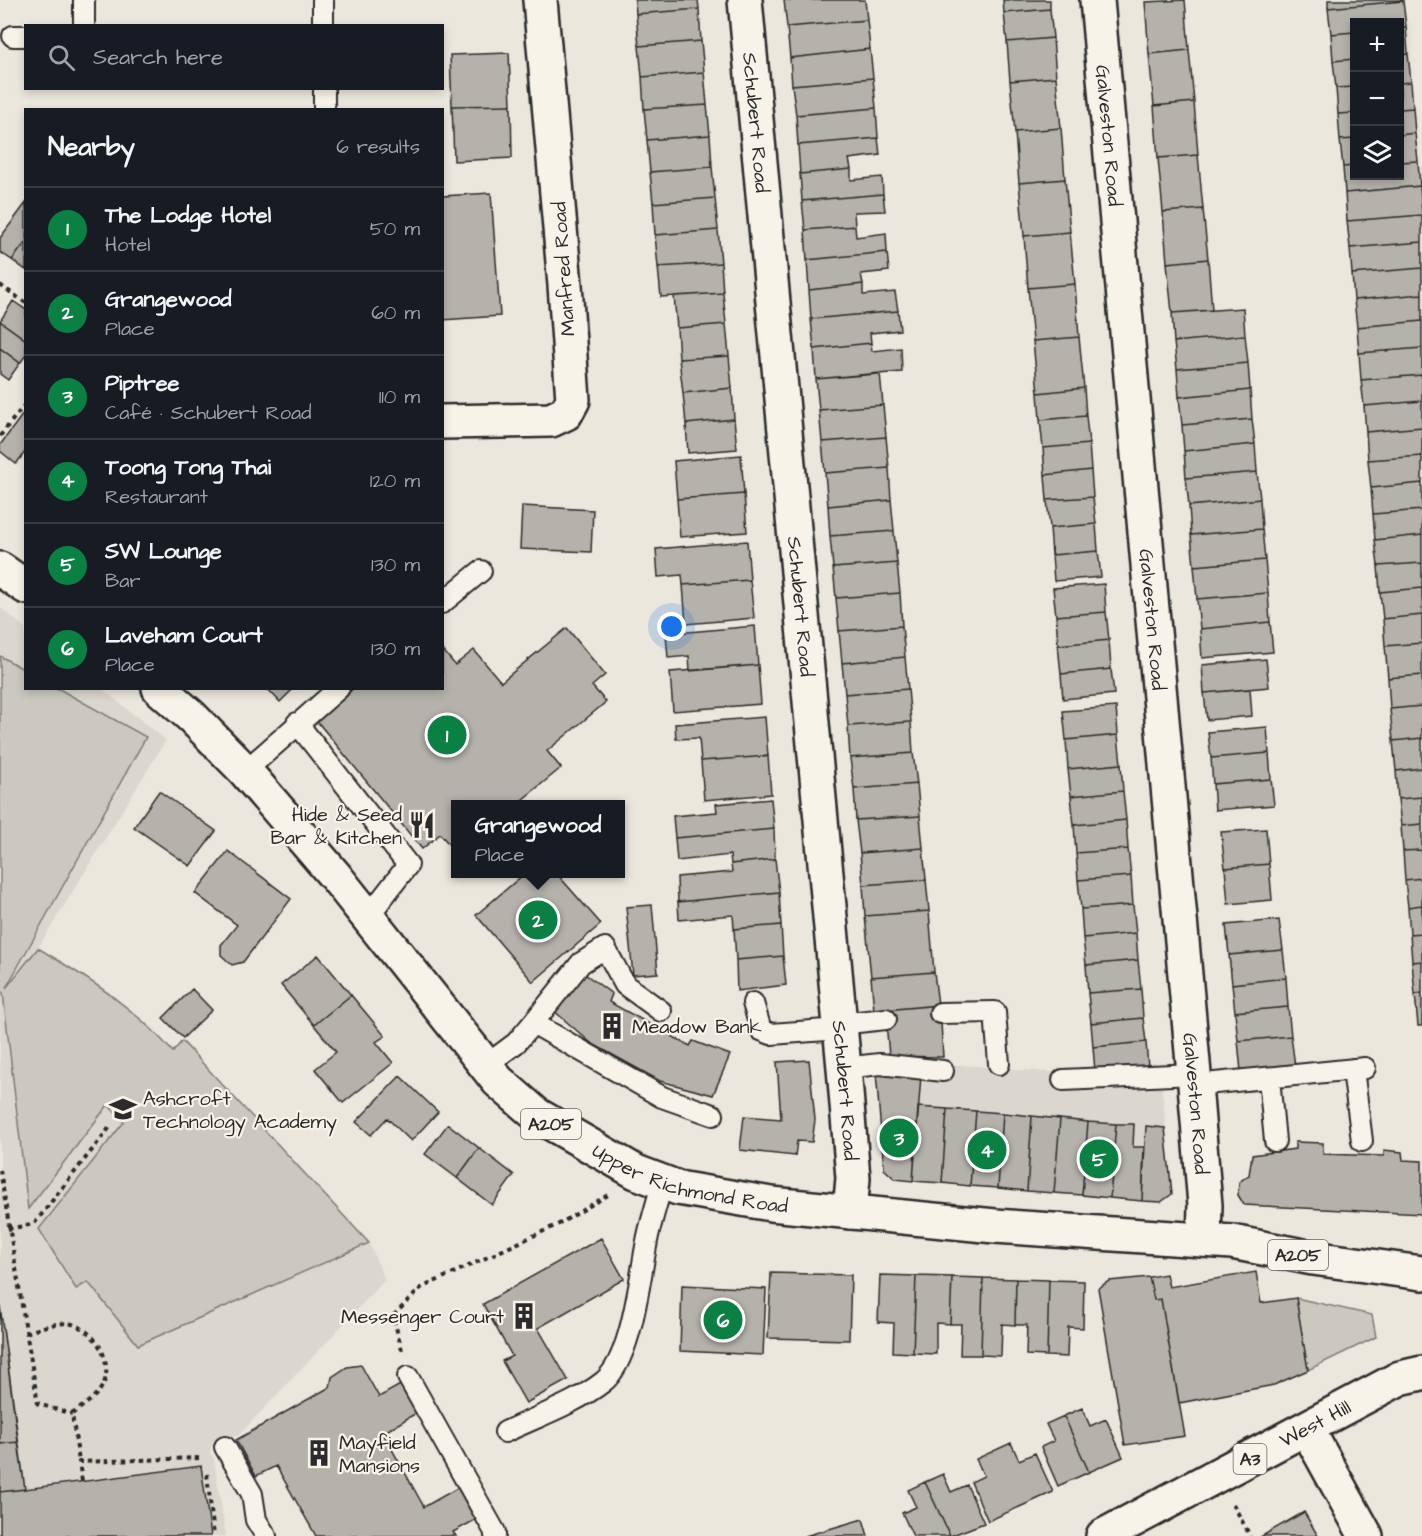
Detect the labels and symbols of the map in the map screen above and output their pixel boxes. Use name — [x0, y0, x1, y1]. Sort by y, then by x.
street label: Schubert Road — [735, 51, 776, 194]
street label: Galveston Road — [1088, 64, 1129, 207]
street label: Manfred Road — [545, 201, 583, 337]
street label: Schubert Road — [780, 535, 821, 678]
street label: Galveston Road — [1132, 548, 1172, 691]
your location — [657, 612, 686, 641]
pin: 1 — [428, 712, 466, 758]
place label: Hide & Seed Bar & Kitchen — [271, 801, 402, 852]
restaurant icon: Hide & Seed Bar & Kitchen — [407, 810, 437, 840]
pin: 2 — [518, 898, 558, 942]
building icon: Meadow Bank — [597, 1011, 627, 1041]
place label: Meadow Bank — [632, 1013, 762, 1041]
street label: Schubert Road — [825, 1019, 865, 1162]
street label: Galveston Road — [1175, 1032, 1215, 1175]
place label: Ashcroft Technology Academy — [143, 1085, 337, 1137]
school or university icon: Ashcroft Technology Academy — [108, 1094, 138, 1124]
road number: A205 — [521, 1109, 581, 1139]
pin: 3 — [880, 1116, 918, 1160]
pin: 4 — [968, 1128, 1006, 1172]
pin: 5 — [1080, 1136, 1118, 1182]
street label: Upper Richmond Road — [587, 1137, 789, 1221]
road number: A205 — [1268, 1240, 1328, 1270]
pin: 6 — [704, 1298, 742, 1342]
building icon: Messenger Court — [509, 1301, 539, 1331]
place label: Messenger Court — [341, 1303, 504, 1332]
street label: West Hill — [1275, 1394, 1356, 1455]
place label: Mayfield Mansions — [339, 1429, 420, 1480]
building icon: Mayfield Mansions — [304, 1438, 334, 1468]
road number: A3 — [1234, 1444, 1266, 1474]

